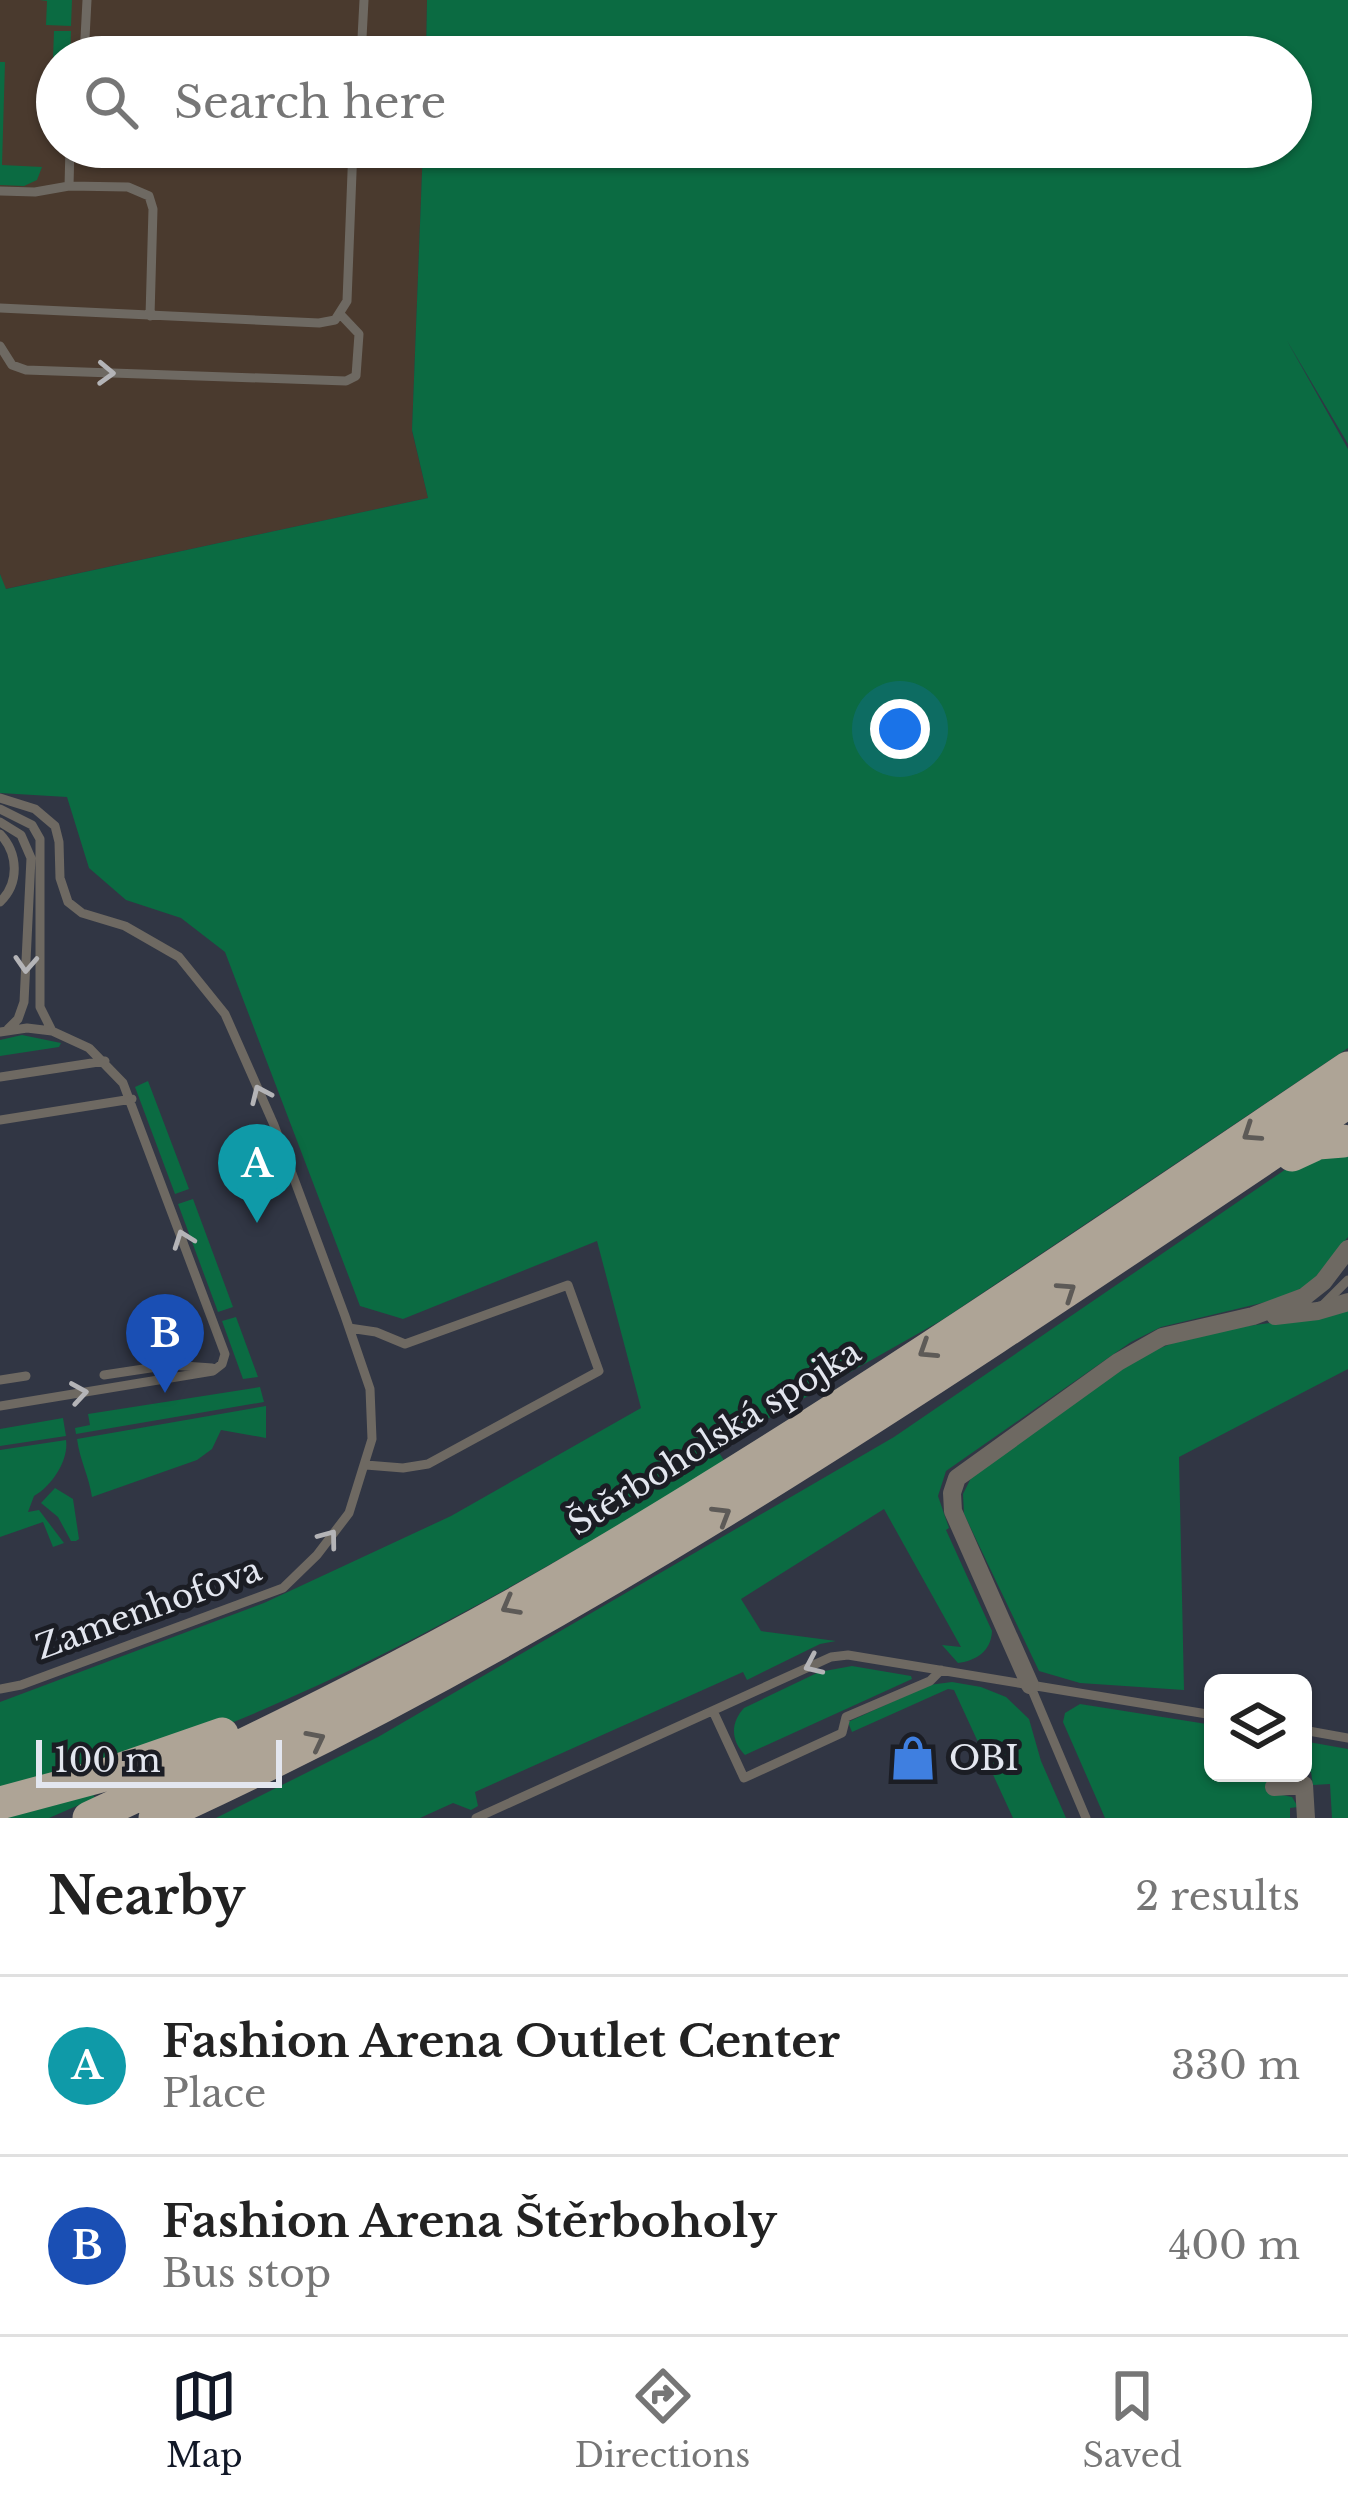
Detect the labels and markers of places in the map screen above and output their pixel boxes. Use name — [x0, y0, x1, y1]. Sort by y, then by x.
pin: A — [218, 1124, 296, 1223]
pin: B — [126, 1294, 204, 1393]
shop icon: OBI — [888, 1733, 938, 1783]
place label: OBI — [949, 1738, 1019, 1779]

